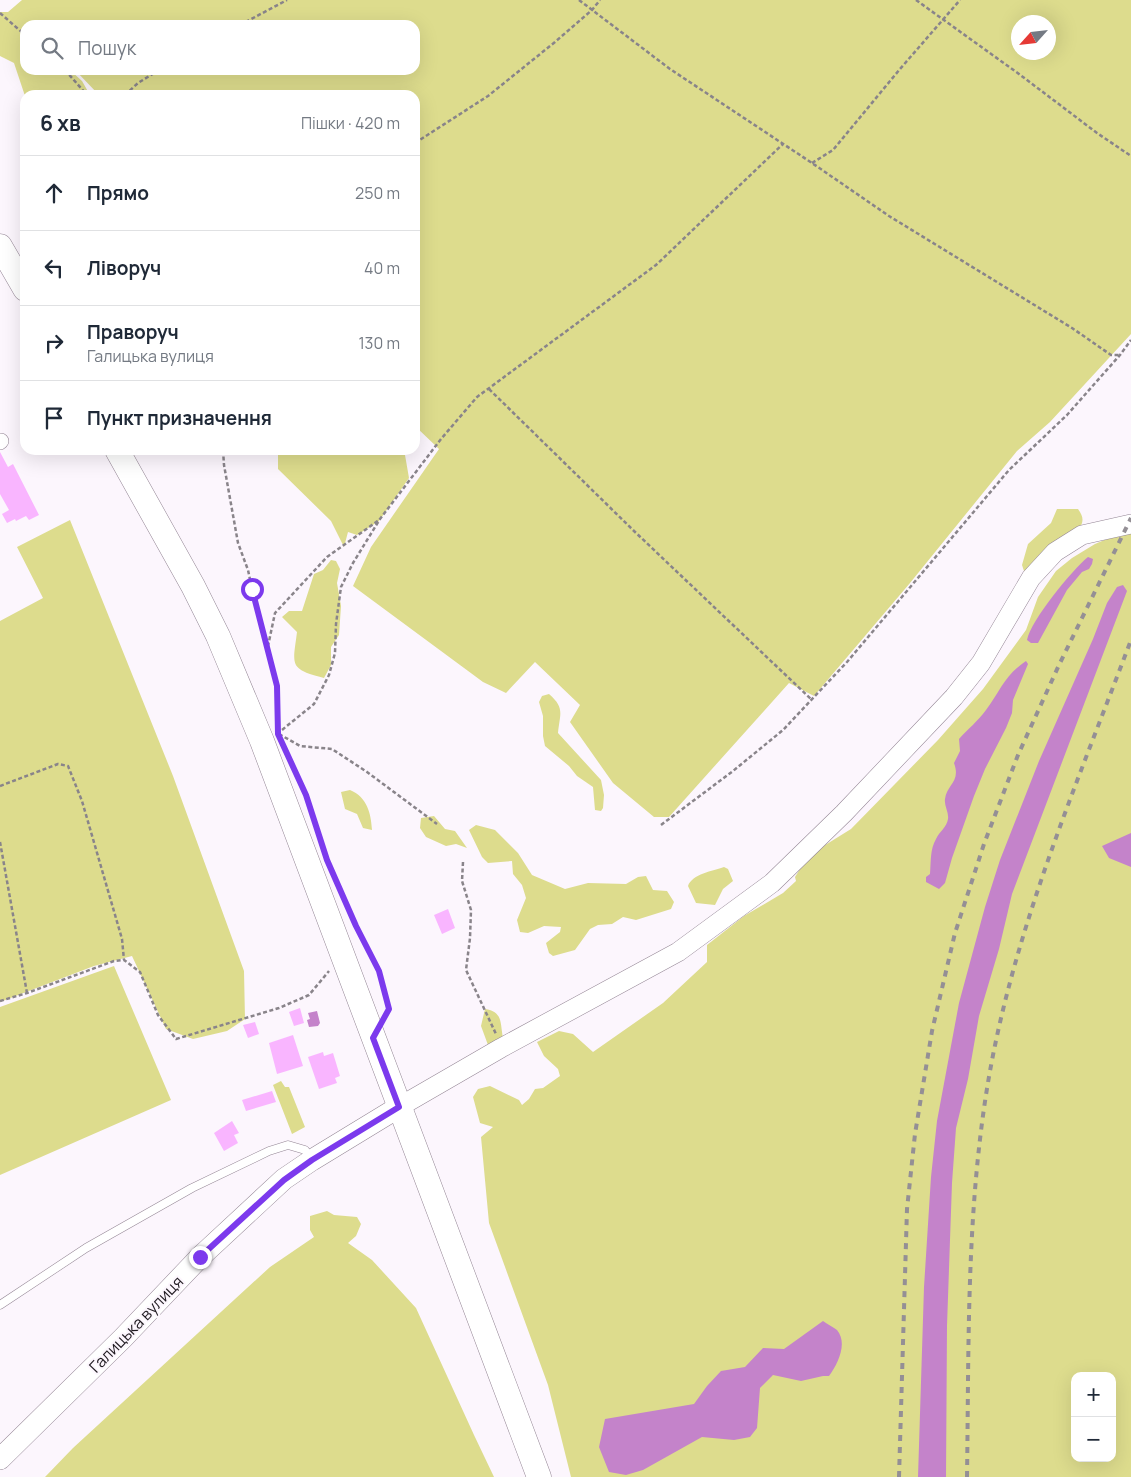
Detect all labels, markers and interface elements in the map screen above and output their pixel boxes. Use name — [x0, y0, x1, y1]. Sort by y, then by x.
north arrow — [1011, 15, 1056, 60]
search box — [20, 20, 420, 75]
icon: search — [38, 34, 66, 62]
text: Пошук — [78, 35, 136, 61]
text: 6 хв — [40, 109, 81, 137]
text: Пішки · 420 m — [301, 112, 400, 134]
icon: ahead — [40, 179, 68, 207]
text: Прямо — [87, 180, 149, 206]
text: 250 m — [355, 182, 400, 204]
icon: left — [40, 254, 68, 282]
text: Ліворуч — [87, 255, 161, 281]
text: 40 m — [364, 257, 400, 279]
text: Праворуч — [87, 319, 179, 345]
icon: right — [40, 329, 68, 357]
text: 130 m — [358, 332, 400, 354]
text: Галицька вулиця — [87, 345, 214, 367]
icon: arrive — [40, 404, 68, 432]
text: Пункт призначення — [87, 405, 272, 431]
route start — [241, 578, 264, 601]
route end — [189, 1246, 212, 1269]
street label: Галицька вулиця — [84, 1271, 188, 1377]
map controls — [1071, 1372, 1116, 1462]
button: + — [1071, 1372, 1116, 1417]
button: − — [1071, 1417, 1116, 1462]

